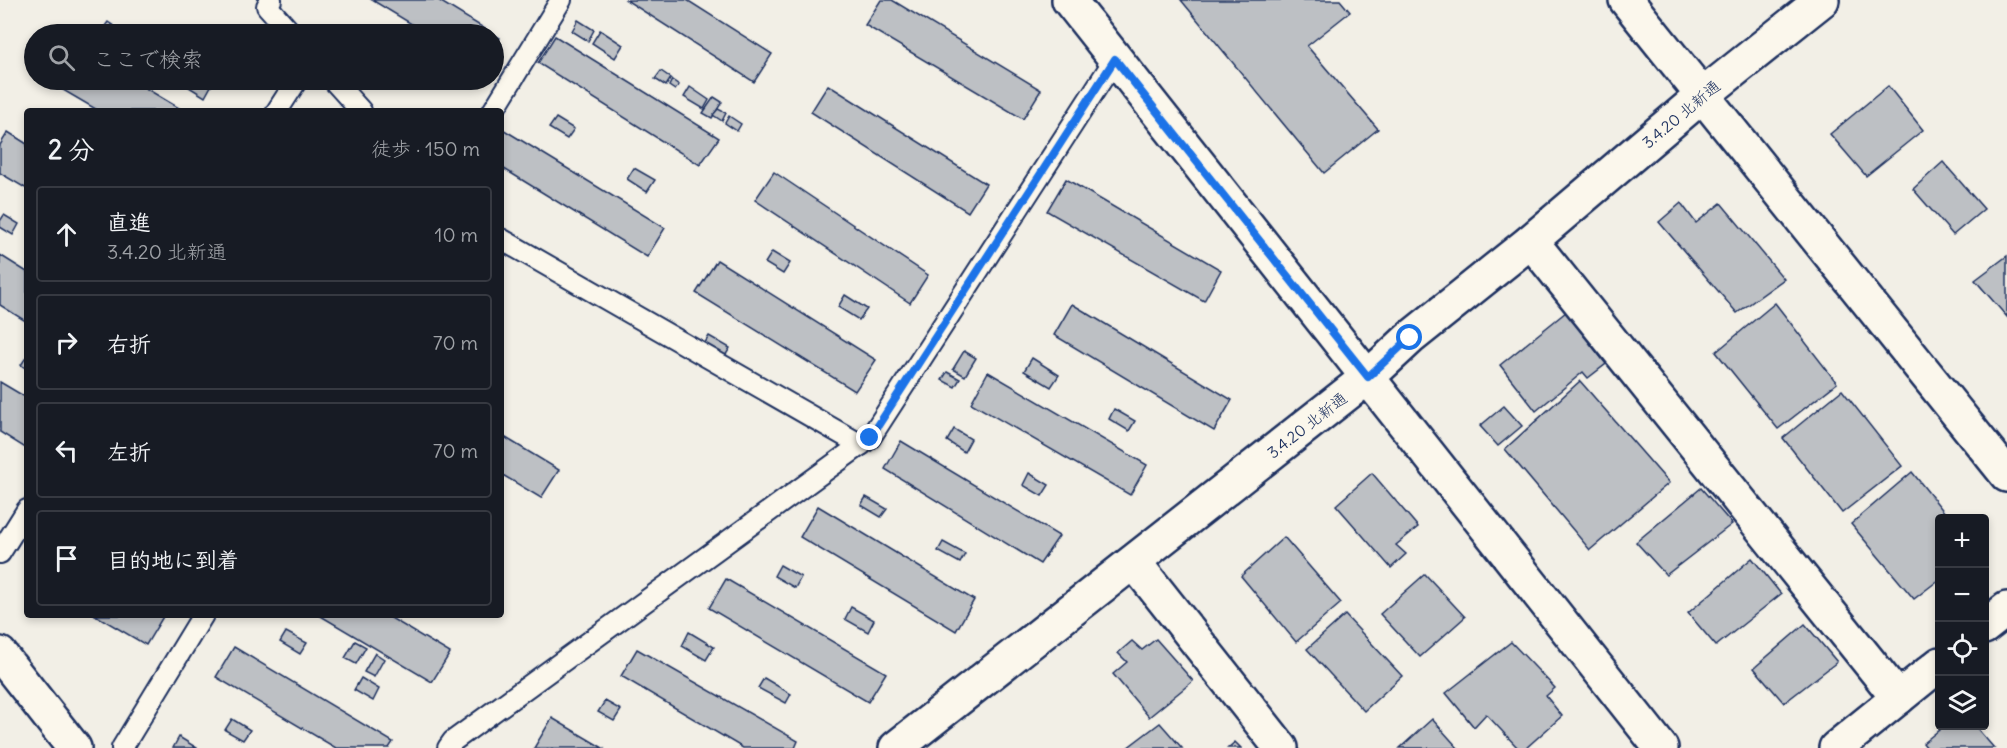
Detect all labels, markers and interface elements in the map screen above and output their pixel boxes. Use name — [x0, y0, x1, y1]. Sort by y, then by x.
search box — [24, 24, 504, 90]
icon: search — [45, 41, 78, 74]
text: ここで検索 — [93, 45, 203, 73]
street label: 3.4.20 北新通 — [1638, 76, 1724, 152]
text: 2 分 — [48, 133, 94, 166]
text: 徒歩 · 150 m — [371, 136, 480, 161]
text: 直進 — [107, 208, 151, 236]
icon: ahead — [50, 218, 83, 251]
text: 10 m — [435, 222, 478, 247]
text: 3.4.20 北新通 — [107, 239, 227, 264]
route start — [1396, 324, 1422, 350]
icon: right — [50, 326, 83, 359]
text: 右折 — [107, 330, 151, 358]
text: 70 m — [433, 330, 478, 355]
street label: 3.4.20 北新通 — [1263, 388, 1351, 462]
route end — [856, 424, 882, 450]
icon: left — [50, 434, 83, 467]
text: 左折 — [107, 438, 151, 466]
text: 70 m — [433, 438, 478, 463]
map controls — [1935, 514, 1989, 730]
button: + — [1935, 514, 1989, 568]
icon: arrive — [50, 542, 83, 575]
text: 目的地に到着 — [107, 546, 239, 574]
button: − — [1935, 568, 1989, 622]
button: locate — [1935, 622, 1989, 676]
button: layers — [1935, 676, 1989, 730]

